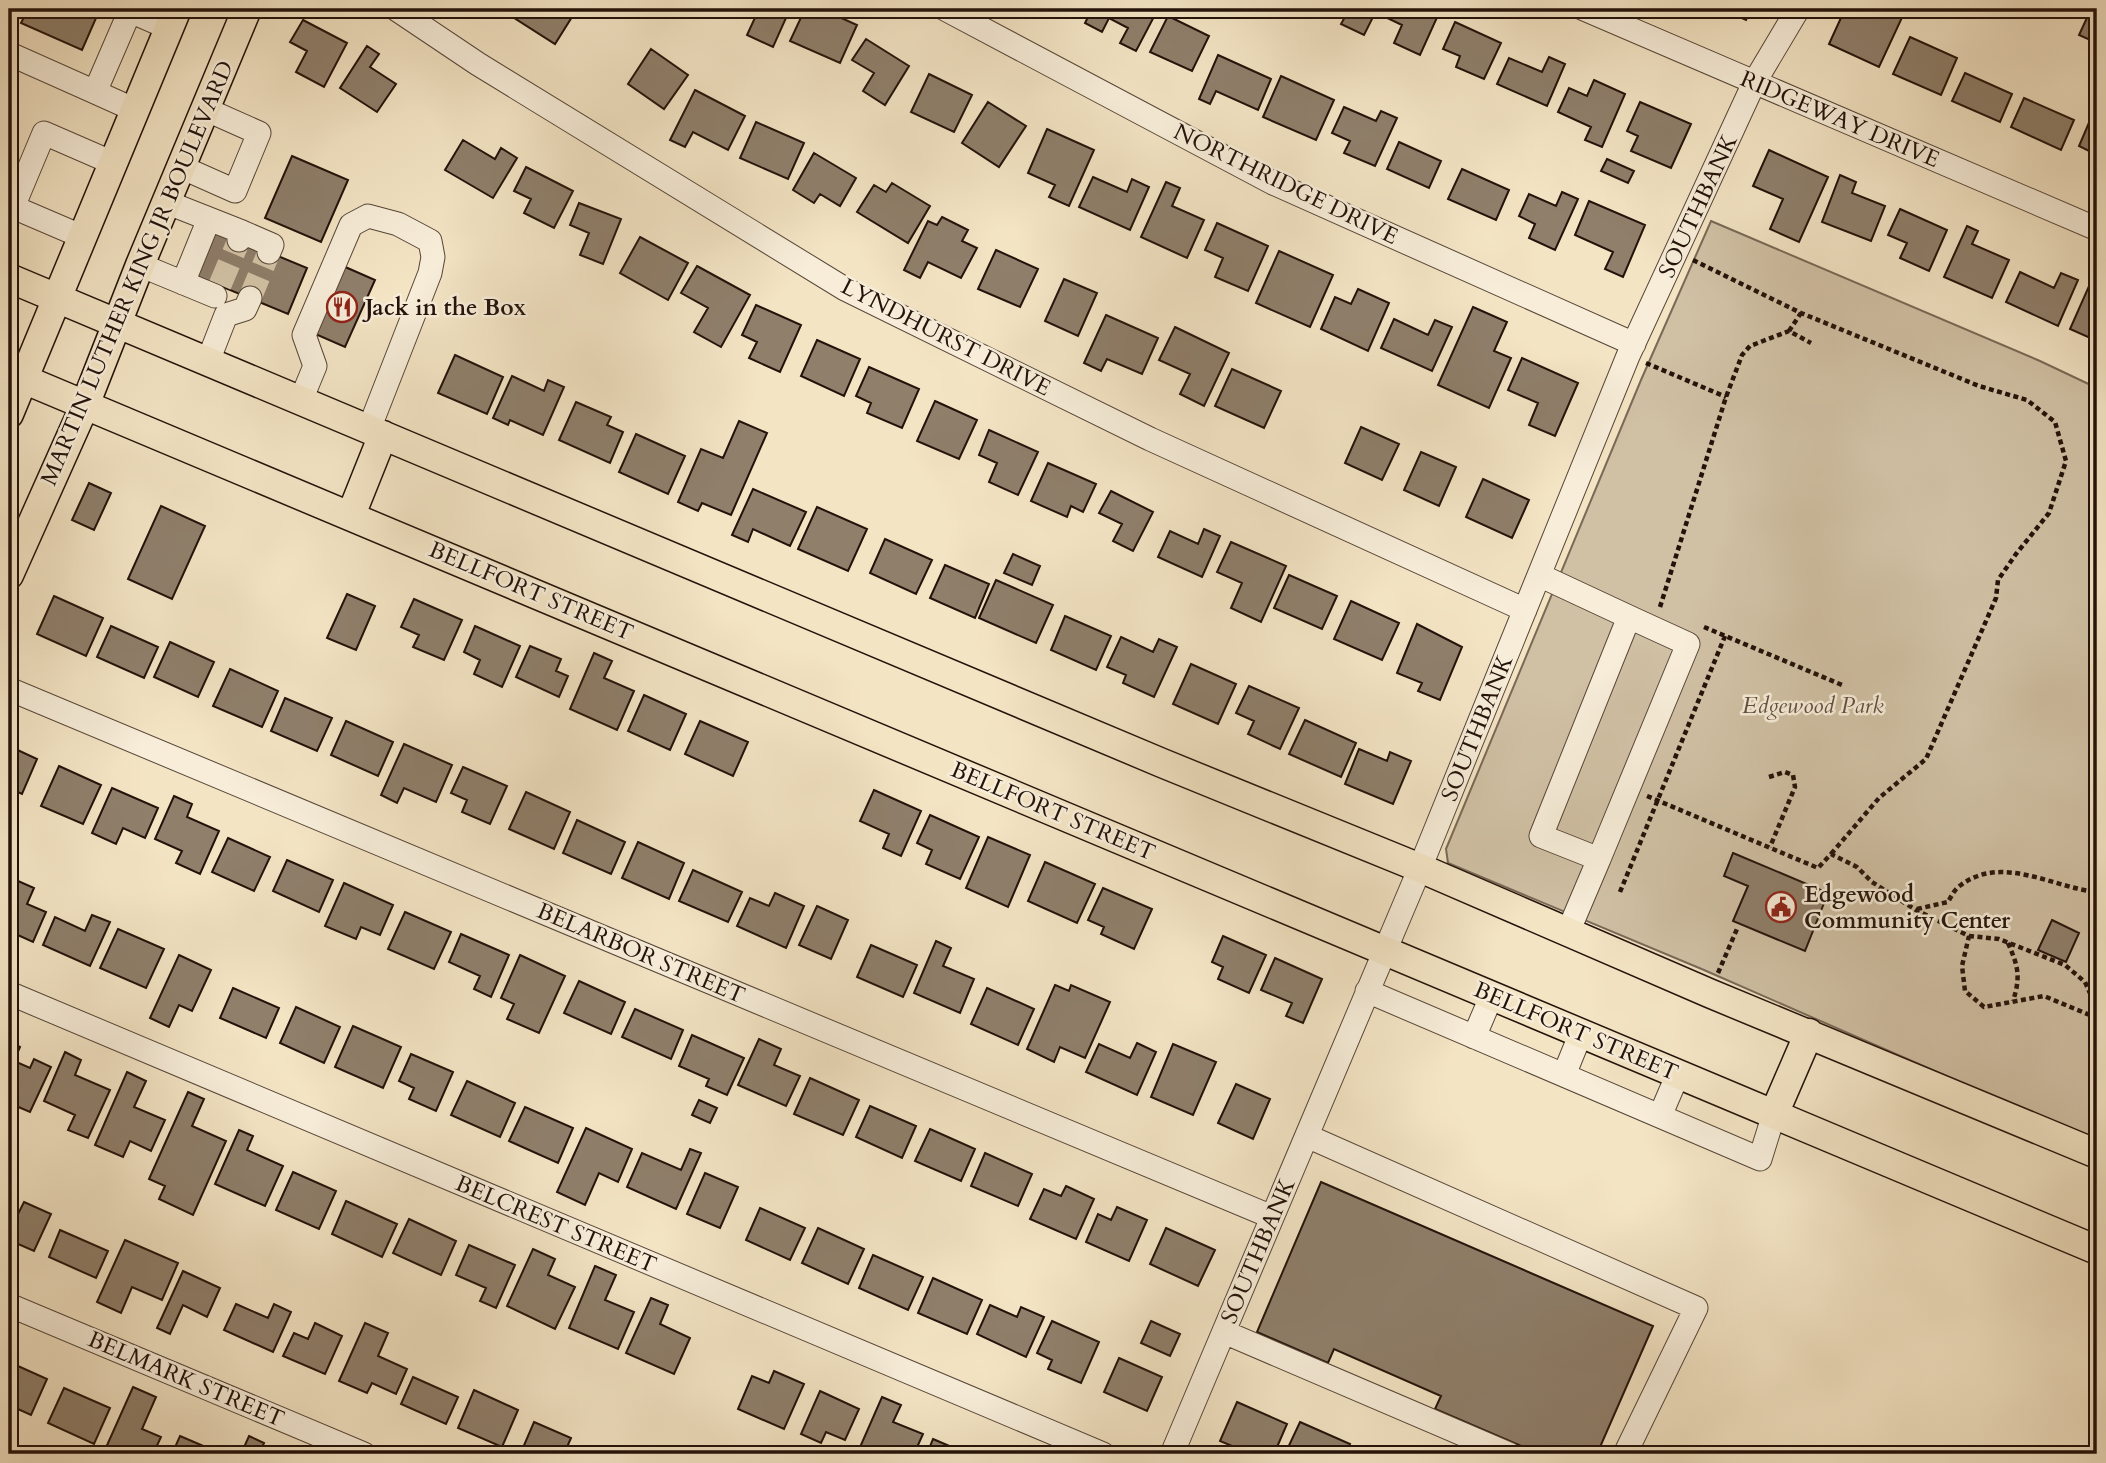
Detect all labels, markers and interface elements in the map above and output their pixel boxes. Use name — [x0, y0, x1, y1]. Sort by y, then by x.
street label: MARTIN LUTHER KING JR BOULEVARD — [33, 56, 241, 490]
street label: RIDGEWAY DRIVE — [1736, 63, 1944, 175]
street label: NORTHRIDGE DRIVE — [1169, 116, 1403, 252]
street label: SOUTHBANK — [1651, 128, 1745, 283]
street label: LYNDHURST DRIVE — [836, 271, 1056, 403]
restaurant icon: Jack in the Box — [325, 290, 359, 324]
place label: Jack in the Box — [362, 292, 527, 323]
street label: BELLFORT STREET — [424, 534, 638, 648]
street label: SOUTHBANK — [1434, 650, 1521, 806]
park label: Edgewood Park — [1742, 690, 1884, 721]
street label: BELLFORT STREET — [946, 754, 1160, 868]
place label: Edgewood Community Center — [1804, 879, 2011, 936]
public building icon: Edgewood Community Center — [1764, 890, 1798, 924]
street label: BELARBOR STREET — [532, 895, 750, 1011]
street label: BELLFORT STREET — [1469, 974, 1683, 1088]
street label: BELCREST STREET — [451, 1168, 661, 1280]
street label: SOUTHBANK — [1213, 1173, 1303, 1328]
street label: BELMARK STREET — [83, 1324, 289, 1434]

